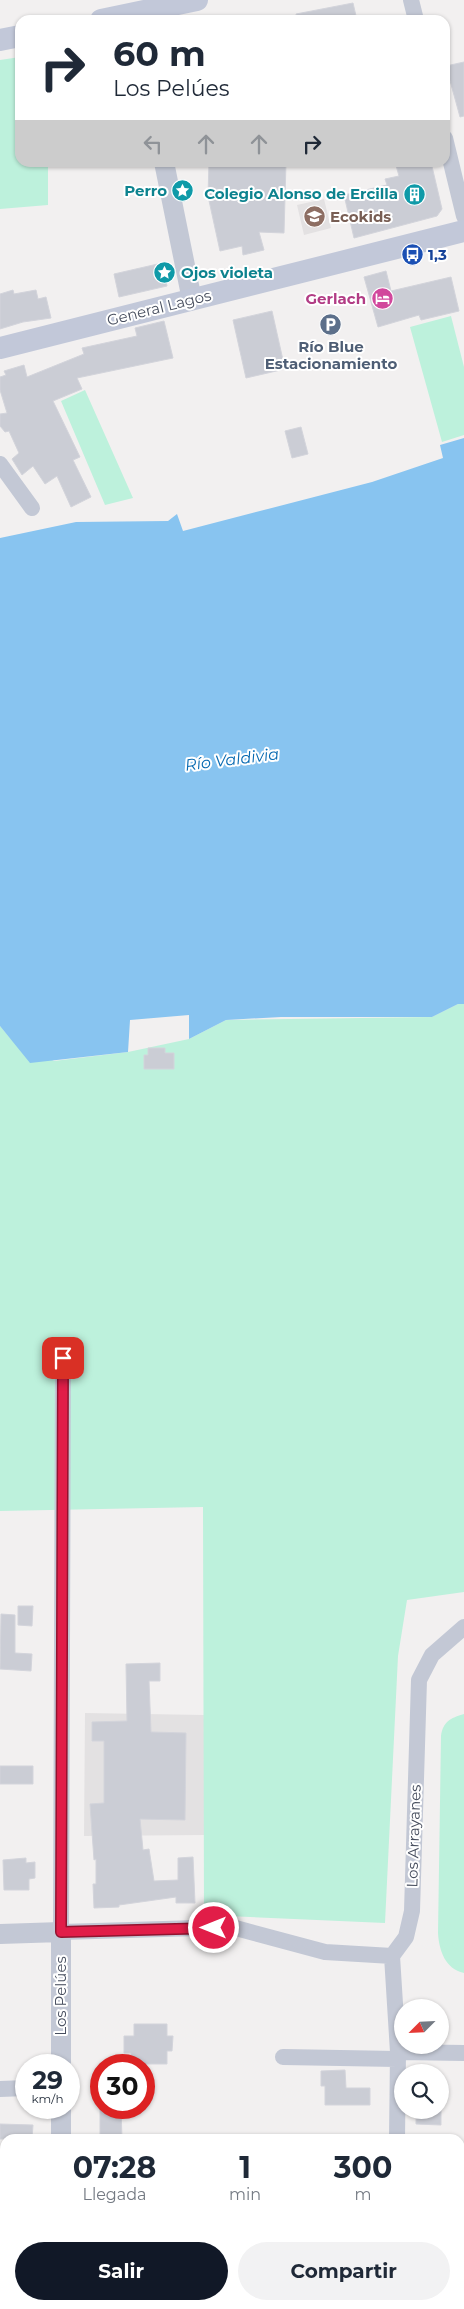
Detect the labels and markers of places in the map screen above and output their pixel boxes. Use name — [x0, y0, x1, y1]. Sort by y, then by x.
place icon: Perro — [171, 179, 195, 203]
place label: Perro — [124, 181, 167, 200]
building icon: Colegio Alonso de Ercilla — [402, 182, 426, 206]
place label: Colegio Alonso de Ercilla — [204, 184, 398, 203]
school or university icon: Ecokids — [302, 205, 326, 229]
place label: Ecokids — [330, 207, 391, 226]
bus stop icon: 1,3 — [400, 243, 424, 267]
place label: 1,3 — [428, 245, 447, 264]
place icon: Ojos violeta — [153, 261, 177, 285]
place label: Ojos violeta — [181, 263, 273, 282]
hotel icon: Gerlach — [370, 287, 394, 311]
place label: Gerlach — [306, 289, 366, 308]
parking icon: Río Blue Estacionamiento — [319, 312, 343, 336]
place label: Río Blue Estacionamiento — [265, 337, 397, 373]
pin — [42, 1337, 84, 1379]

